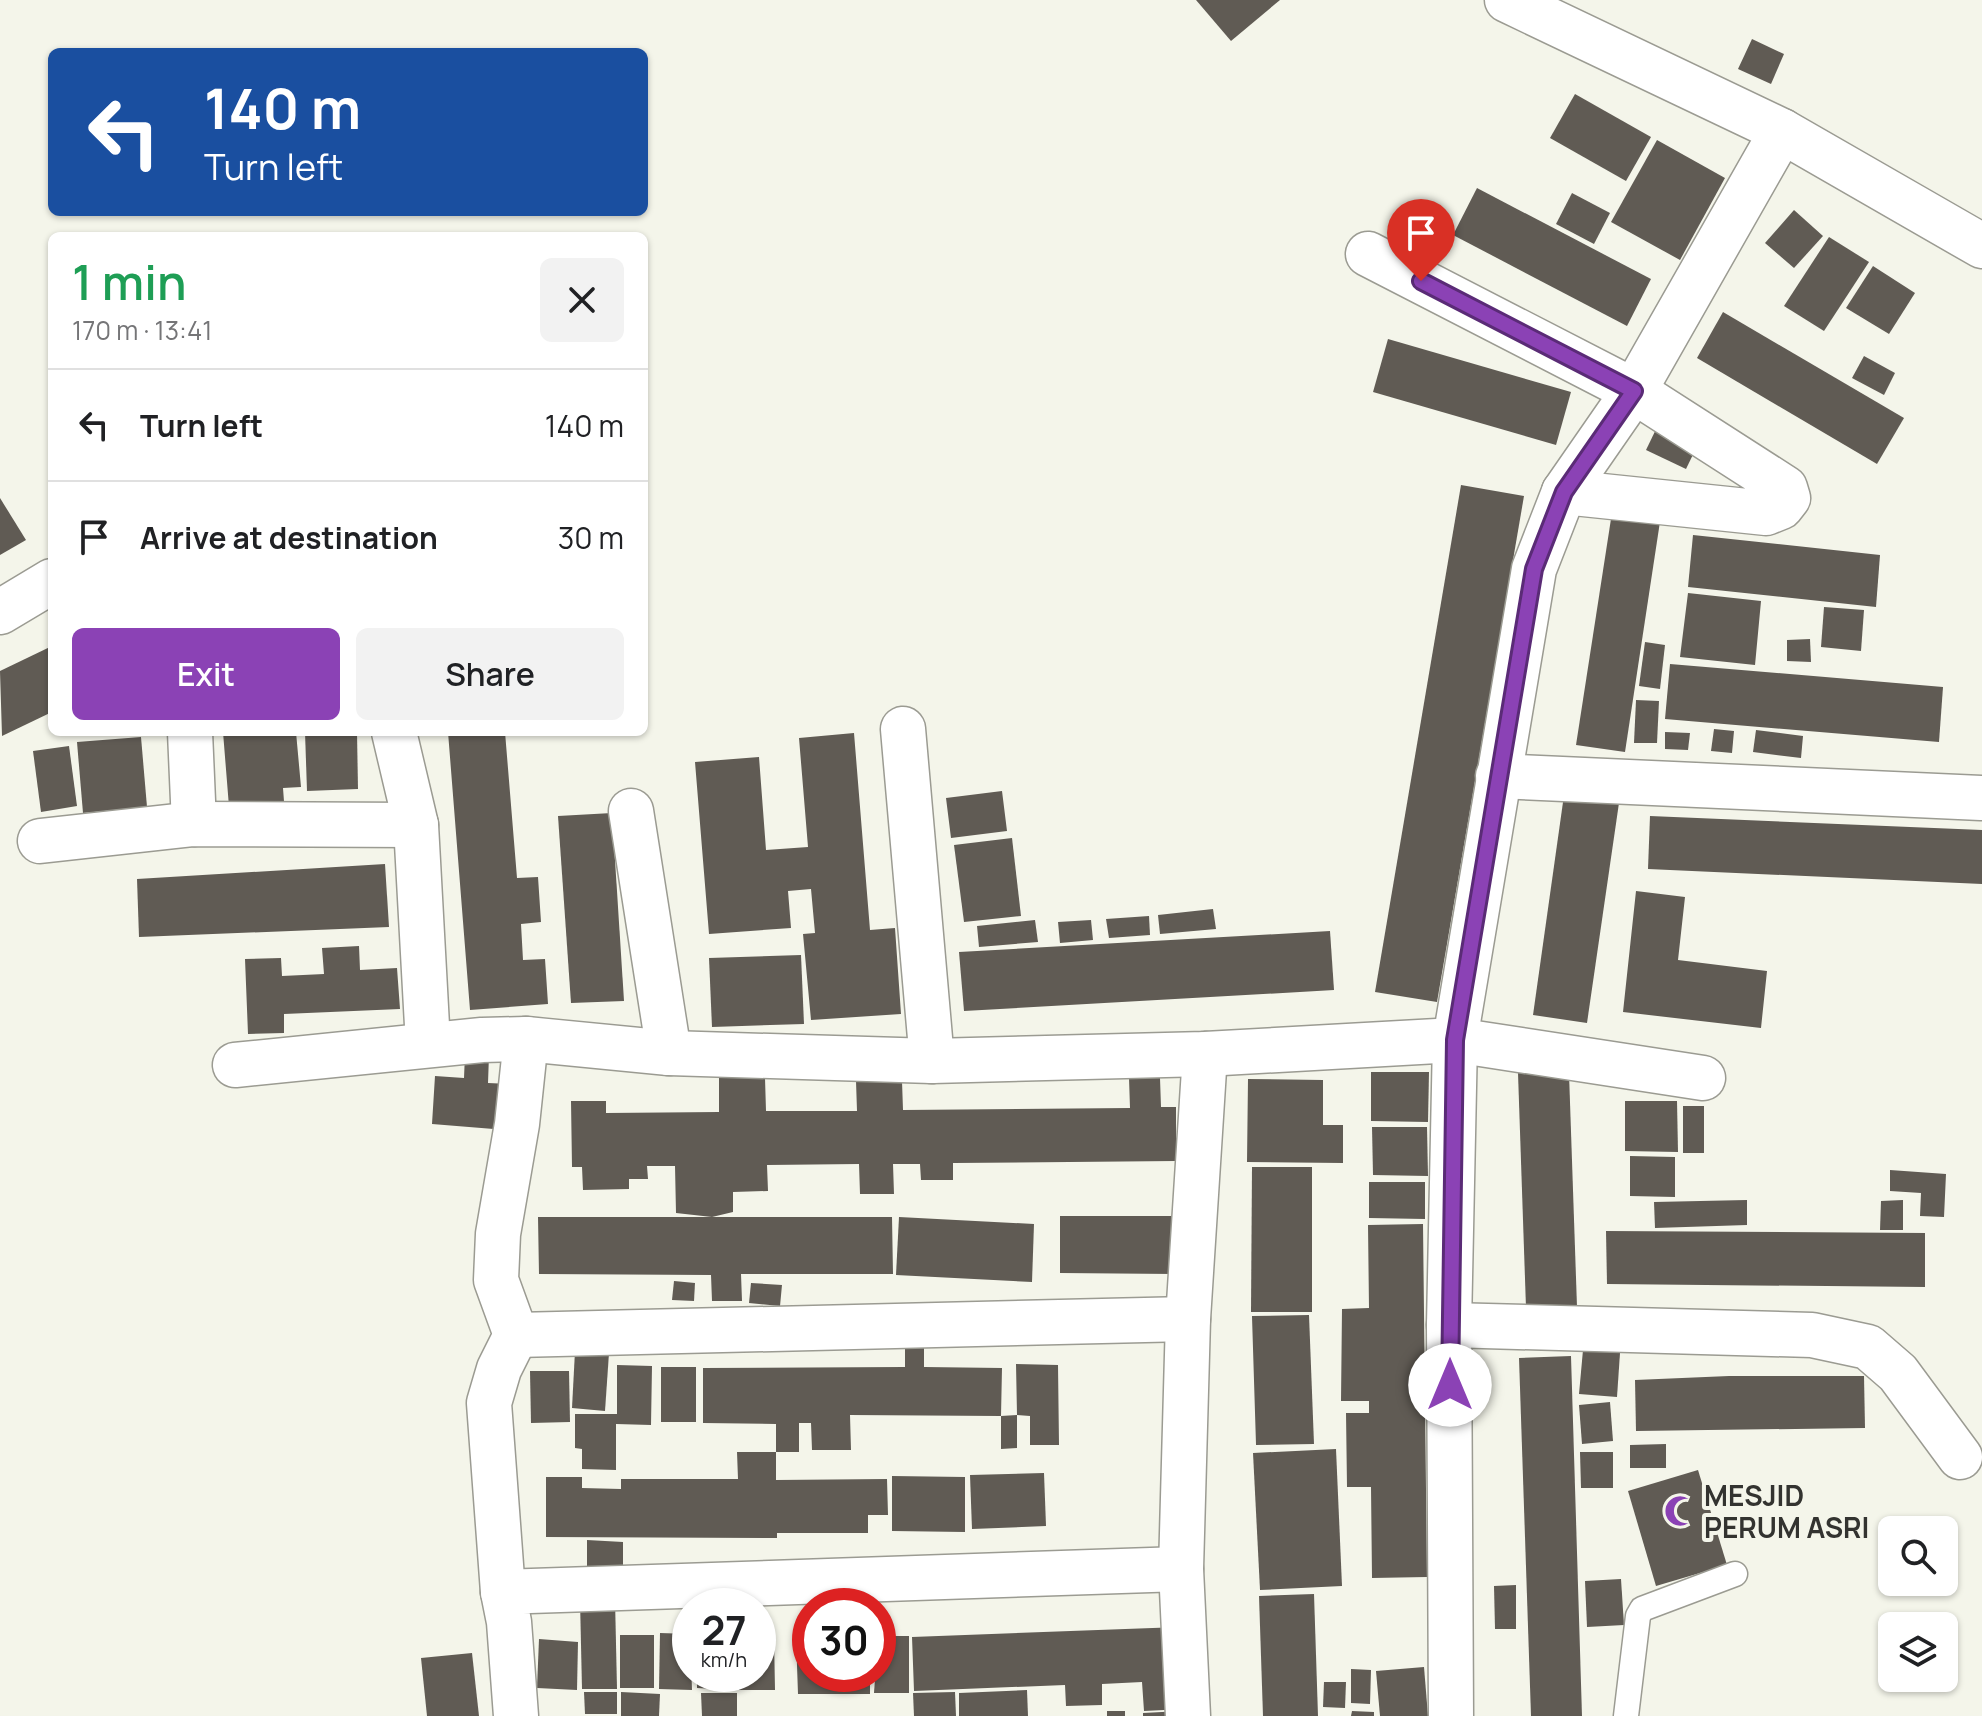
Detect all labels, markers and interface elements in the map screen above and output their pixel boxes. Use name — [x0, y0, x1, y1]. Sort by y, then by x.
text: 140 m — [204, 69, 361, 146]
icon: left — [72, 80, 176, 184]
text: Turn left — [204, 142, 343, 191]
pin — [1387, 199, 1455, 281]
icon: arrive — [1399, 211, 1443, 255]
text: 1 min — [72, 249, 186, 314]
button: close — [540, 258, 624, 342]
text: 170 m · 13:41 — [72, 312, 212, 348]
icon: left — [72, 403, 116, 447]
text: Turn left — [140, 405, 263, 446]
text: 140 m — [545, 405, 624, 446]
icon: arrive — [72, 515, 116, 559]
text: Arrive at destination — [140, 517, 438, 558]
text: 30 m — [558, 517, 624, 558]
button: Exit — [72, 628, 340, 720]
button: Share — [356, 628, 624, 720]
position arrow — [1408, 1343, 1492, 1427]
place label: MESJID PERUM ASRI — [1704, 1476, 1869, 1546]
mosque icon: MESJID PERUM ASRI — [1663, 1494, 1697, 1528]
map controls — [1878, 1516, 1958, 1692]
button: search — [1878, 1516, 1958, 1596]
speed limit sign: 30 — [792, 1588, 896, 1692]
text: 27 — [701, 1602, 747, 1657]
button: layers — [1878, 1612, 1958, 1692]
text: km/h — [701, 1646, 747, 1673]

